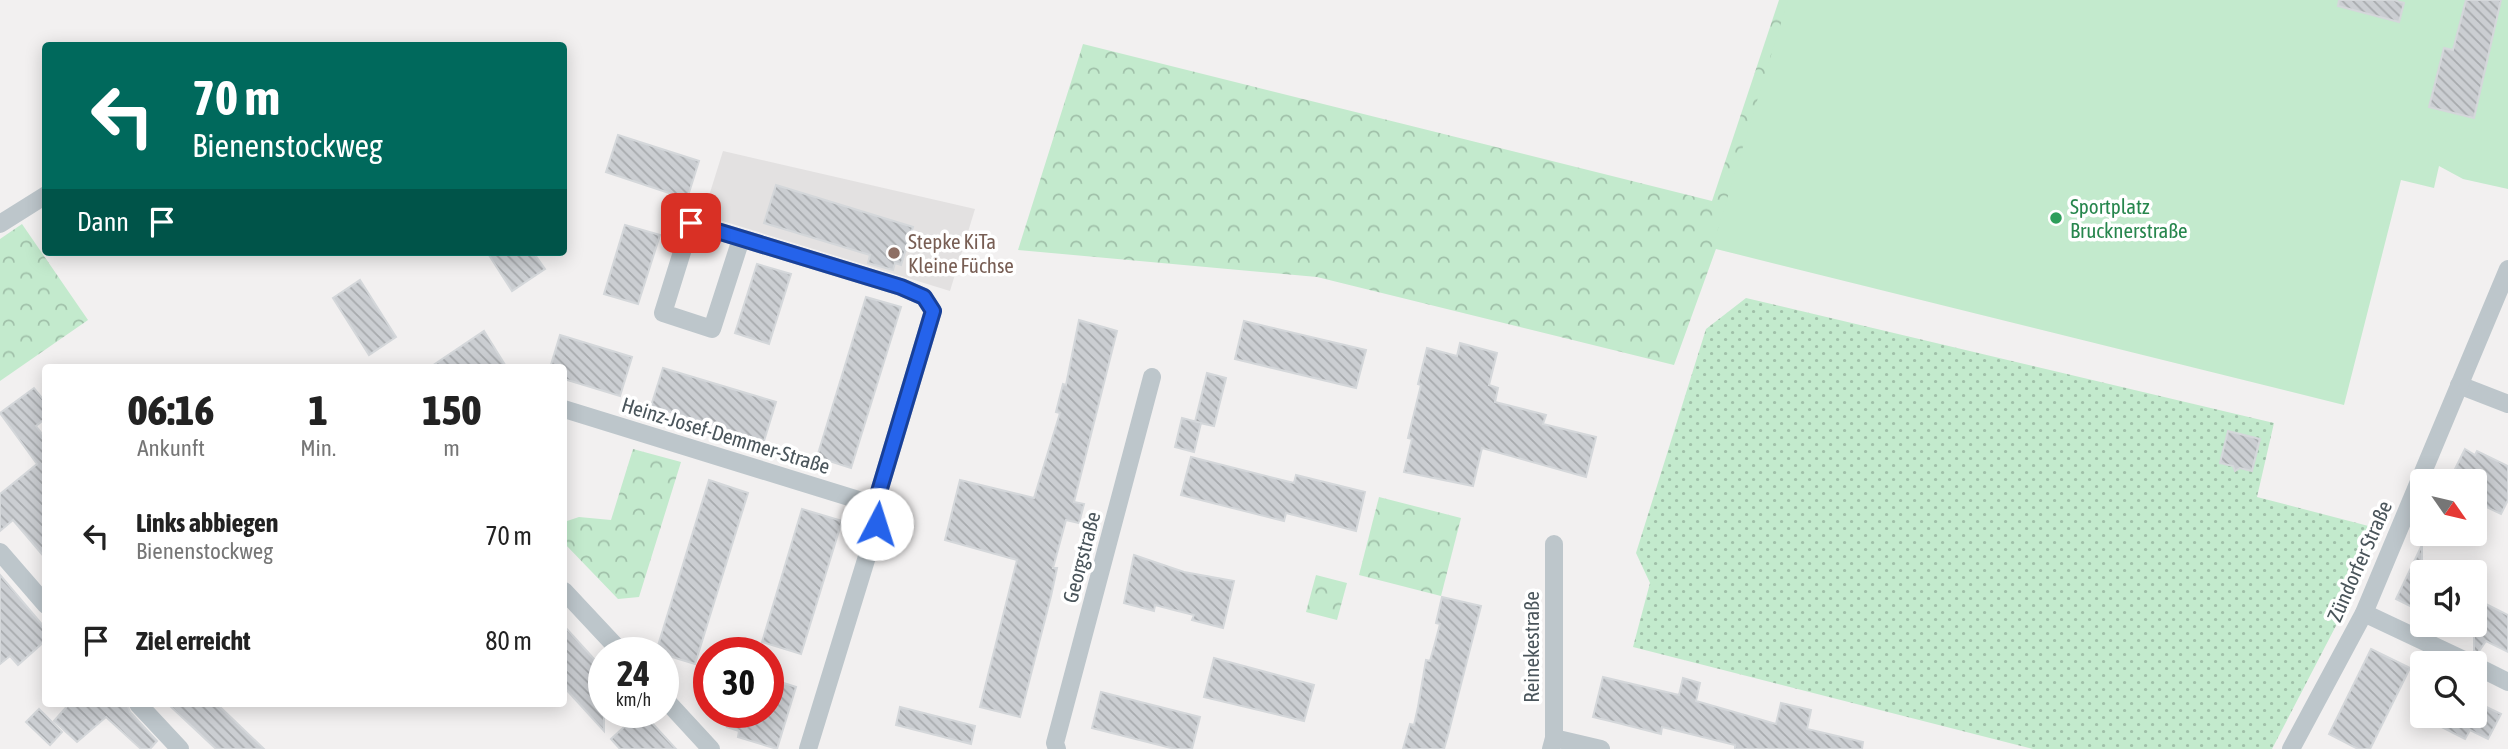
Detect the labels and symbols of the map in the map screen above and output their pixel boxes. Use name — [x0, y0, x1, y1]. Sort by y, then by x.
pin — [661, 193, 721, 253]
place label: Sportplatz Brucknerstraße — [2070, 194, 2188, 242]
marker: Sportplatz Brucknerstraße — [2048, 210, 2064, 226]
place label: Stepke KiTa Kleine Füchse — [908, 229, 1014, 277]
marker: Stepke KiTa Kleine Füchse — [886, 245, 902, 261]
street label: Heinz-Josef-Demmer-Straße — [619, 392, 833, 478]
north arrow — [2410, 469, 2487, 546]
position arrow — [840, 487, 914, 561]
street label: Zündorfer Straße — [2322, 497, 2396, 625]
street label: Georgstraße — [1057, 509, 1105, 605]
street label: Reinekestraße — [1519, 591, 1543, 703]
speed limit sign: 30 — [693, 637, 784, 728]

